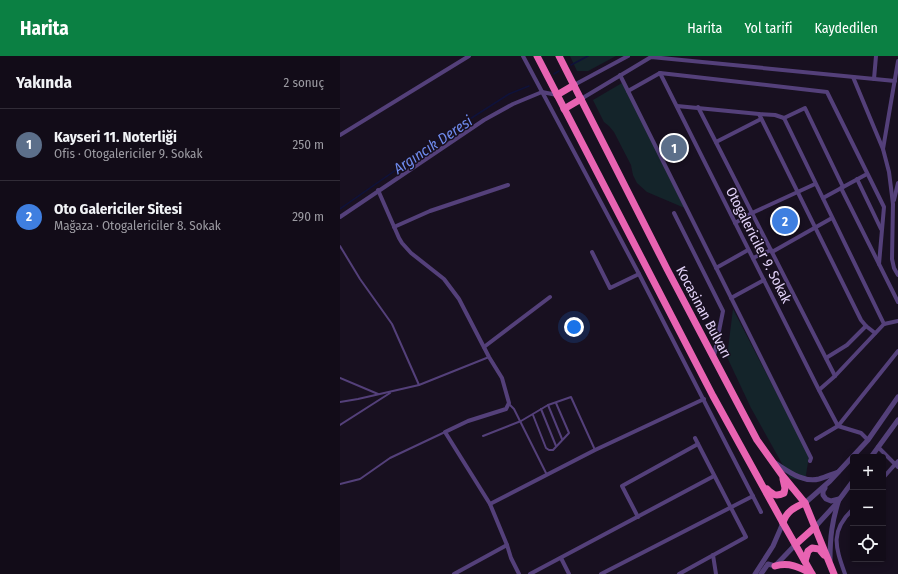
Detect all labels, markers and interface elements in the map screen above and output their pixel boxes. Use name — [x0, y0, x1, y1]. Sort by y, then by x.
text: Harita — [20, 17, 69, 40]
text: Harita — [687, 20, 722, 37]
text: Yol tarifi — [744, 20, 792, 37]
text: Kaydedilen — [814, 20, 878, 37]
text: Yakında — [16, 72, 72, 93]
text: 2 sonuç — [284, 75, 324, 90]
water label: Argıncık Deresi — [389, 112, 476, 178]
text: Kayseri 11. Noterliği — [54, 128, 177, 146]
pin: 1 — [661, 133, 687, 163]
text: 1 — [26, 137, 32, 152]
text: 250 m — [292, 137, 324, 152]
text: Ofis · Otogalericiler 9. Sokak — [54, 146, 203, 161]
street label: Otogalericiler 9. Sokak — [722, 184, 795, 306]
text: Oto Galericiler Sitesi — [54, 200, 182, 218]
pin: 2 — [772, 206, 798, 236]
text: 2 — [26, 209, 32, 224]
text: 290 m — [292, 209, 324, 224]
text: Mağaza · Otogalericiler 8. Sokak — [54, 218, 221, 233]
street label: Kocasinan Bulvarı — [672, 263, 735, 361]
your location — [564, 317, 584, 337]
map controls — [850, 454, 886, 562]
button: + — [850, 454, 886, 490]
button: − — [850, 490, 886, 526]
button: locate — [850, 526, 886, 562]

